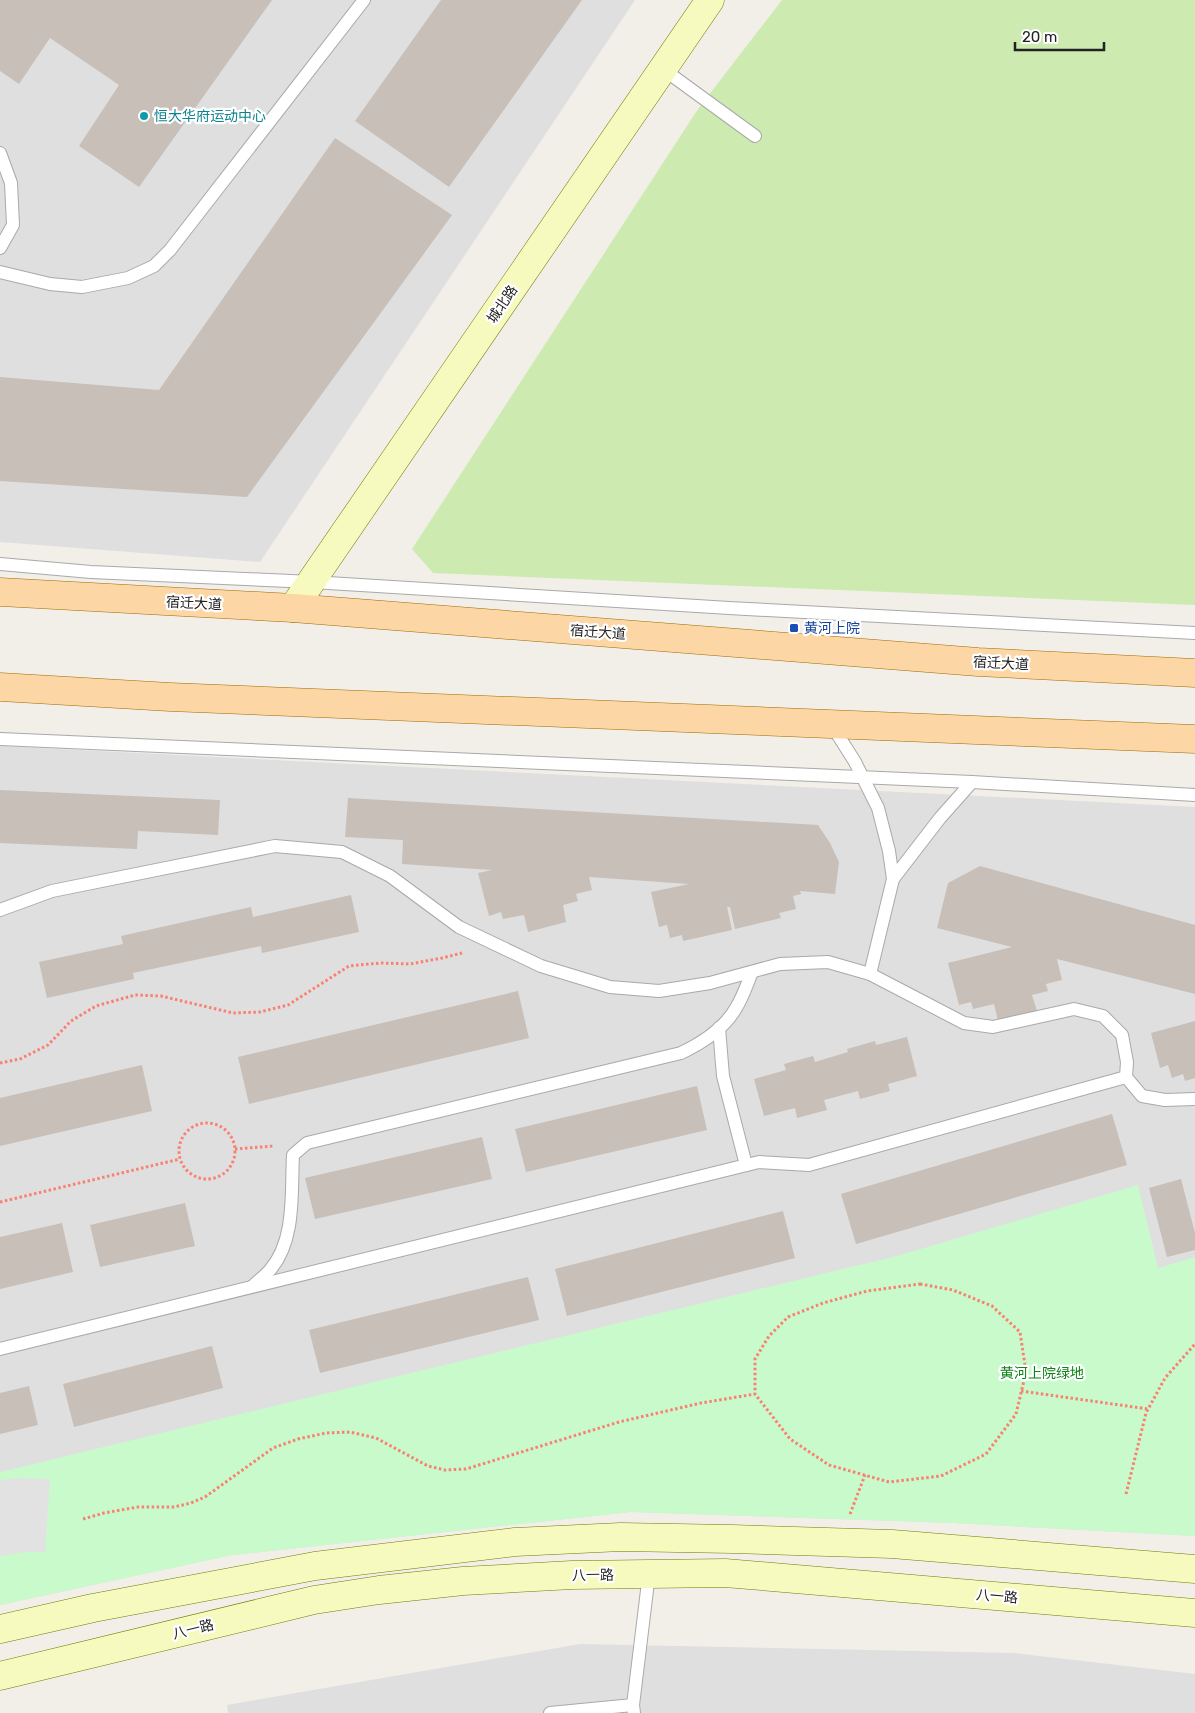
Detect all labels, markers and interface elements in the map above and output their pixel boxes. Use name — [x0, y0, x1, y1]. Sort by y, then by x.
scale bar — [1015, 20, 1104, 52]
text: 20 m — [1022, 28, 1057, 46]
place label: 恒大华府运动中心 — [154, 108, 266, 125]
marker: 恒大华府运动中心 — [138, 110, 150, 122]
street label: 城北路 — [484, 282, 521, 326]
street label: 宿迁大道 — [166, 594, 222, 613]
place label: 黄河上院 — [804, 620, 860, 637]
street label: 宿迁大道 — [569, 622, 626, 643]
marker: 黄河上院 — [788, 622, 800, 634]
street label: 宿迁大道 — [973, 654, 1029, 673]
park label: 黄河上院绿地 — [1000, 1365, 1084, 1382]
street label: 八一路 — [572, 1567, 614, 1584]
street label: 八一路 — [975, 1586, 1019, 1607]
street label: 八一路 — [171, 1616, 216, 1643]

